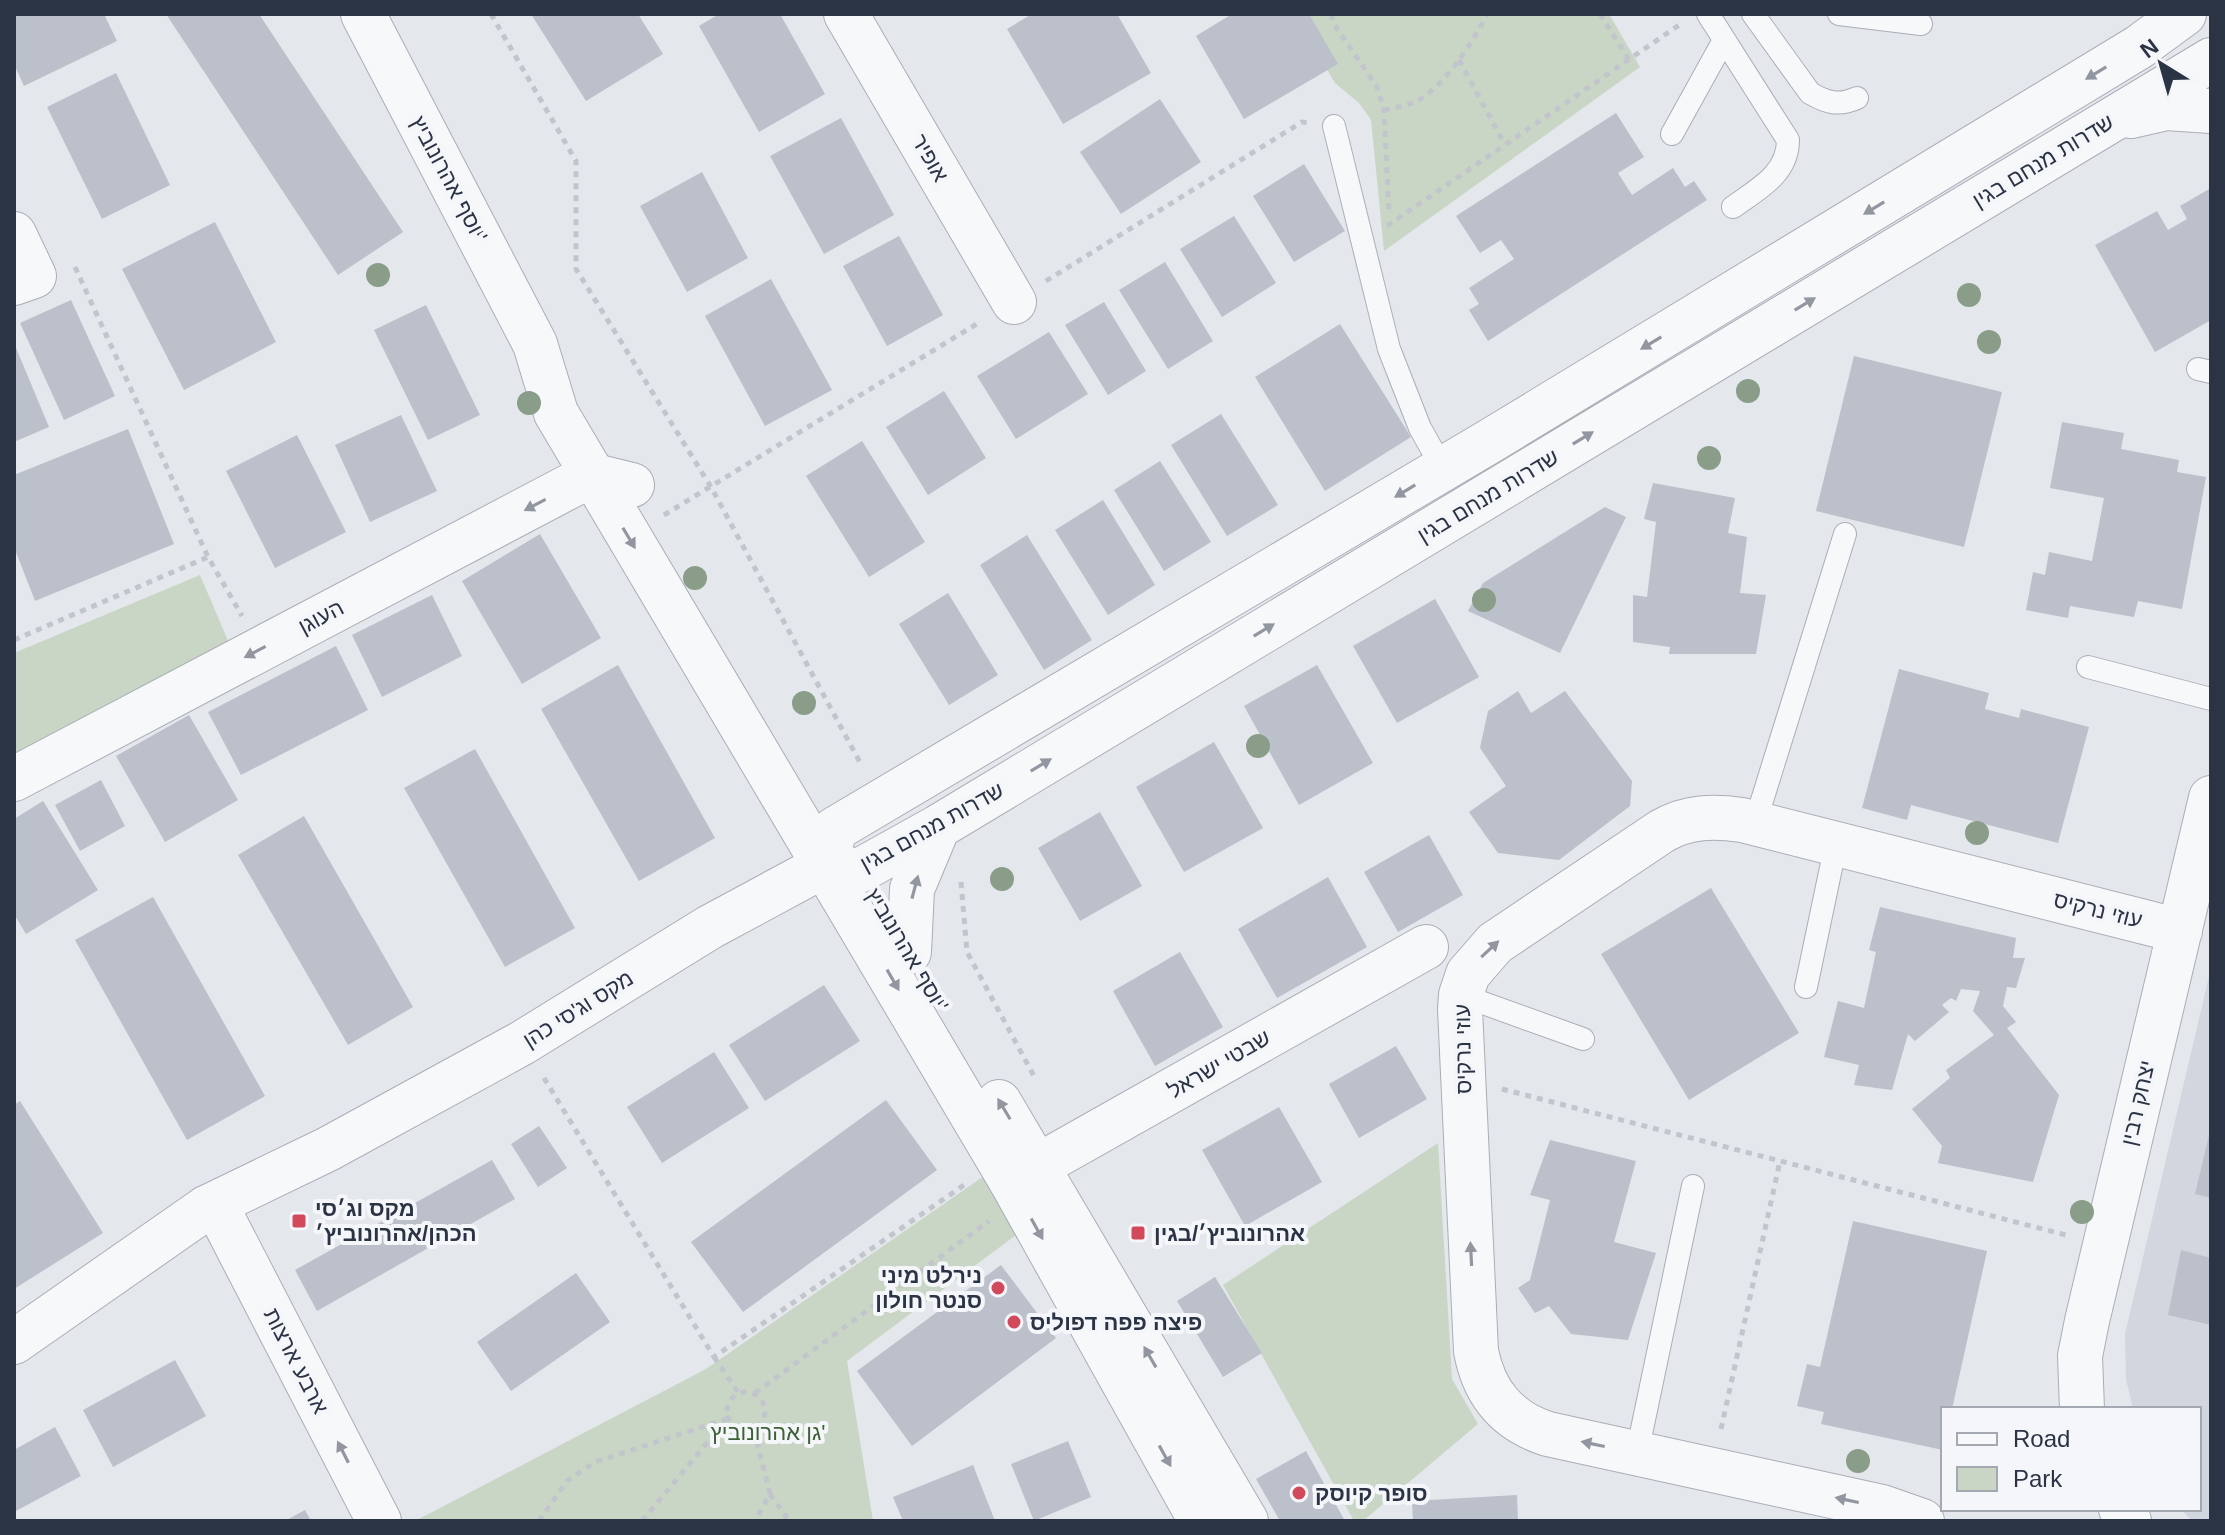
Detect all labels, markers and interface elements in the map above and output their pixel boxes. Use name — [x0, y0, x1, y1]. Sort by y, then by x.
north arrow — [2121, 24, 2201, 104]
text: N — [2135, 34, 2163, 63]
one-way arrow — [2085, 66, 2107, 80]
street label: שדרות מנחם בגין — [1968, 109, 2118, 213]
street label: יוסף אהרונוביץ' — [405, 112, 493, 246]
street label: אופיר — [907, 130, 954, 186]
one-way arrow — [1863, 201, 1885, 215]
one-way arrow — [1794, 297, 1816, 311]
one-way arrow — [1640, 336, 1662, 350]
one-way arrow — [1572, 432, 1594, 446]
street label: שדרות מנחם בגין — [1413, 444, 1563, 548]
one-way arrow — [1394, 484, 1416, 498]
one-way arrow — [523, 498, 546, 511]
one-way arrow — [622, 527, 636, 549]
street label: העוגן — [294, 595, 348, 639]
one-way arrow — [1253, 624, 1275, 638]
one-way arrow — [244, 644, 266, 658]
one-way arrow — [1030, 758, 1052, 772]
street label: שדרות מנחם בגין — [856, 777, 1008, 877]
one-way arrow — [909, 875, 921, 900]
street label: יוסף אהרונוביץ' — [860, 884, 954, 1016]
street label: עוזי נרקיס — [2051, 887, 2145, 933]
one-way arrow — [1481, 940, 1500, 958]
street label: מקס וג'סי כהן — [518, 965, 638, 1053]
one-way arrow — [886, 969, 900, 991]
street label: עוזי נרקיס — [1450, 1004, 1476, 1094]
street label: שבטי ישראל — [1163, 1025, 1275, 1103]
street label: יצחק רבין — [2116, 1058, 2160, 1148]
one-way arrow — [997, 1098, 1011, 1120]
place label: מקס וג׳סי הכהן/אהרונוביץ׳ — [315, 1196, 477, 1246]
marker: מקס וג׳סי הכהן/אהרונוביץ׳ — [290, 1212, 308, 1230]
one-way arrow — [1031, 1218, 1044, 1241]
place label: אהרונוביץ׳/בגין — [1154, 1221, 1305, 1246]
marker: אהרונוביץ׳/בגין — [1129, 1224, 1147, 1242]
one-way arrow — [1464, 1242, 1477, 1267]
place label: נירלט מיני סנטר חולון — [875, 1263, 982, 1313]
marker: נירלט מיני סנטר חולון — [989, 1279, 1007, 1297]
street label: ארבע ארצות — [259, 1304, 333, 1418]
place label: פיצה פפה דפוליס — [1030, 1310, 1202, 1335]
marker: פיצה פפה דפוליס — [1005, 1313, 1023, 1331]
one-way arrow — [1143, 1346, 1157, 1368]
legend — [1941, 1407, 2201, 1511]
park label: גן אהרונוביץ' — [711, 1420, 825, 1445]
text: Road — [2013, 1425, 2070, 1452]
one-way arrow — [1580, 1437, 1605, 1450]
one-way arrow — [336, 1440, 349, 1463]
one-way arrow — [1157, 1445, 1171, 1467]
text: Park — [2013, 1465, 2063, 1492]
place label: סופר קיוסק — [1315, 1481, 1428, 1506]
marker: סופר קיוסק — [1290, 1484, 1308, 1502]
one-way arrow — [1834, 1493, 1859, 1505]

